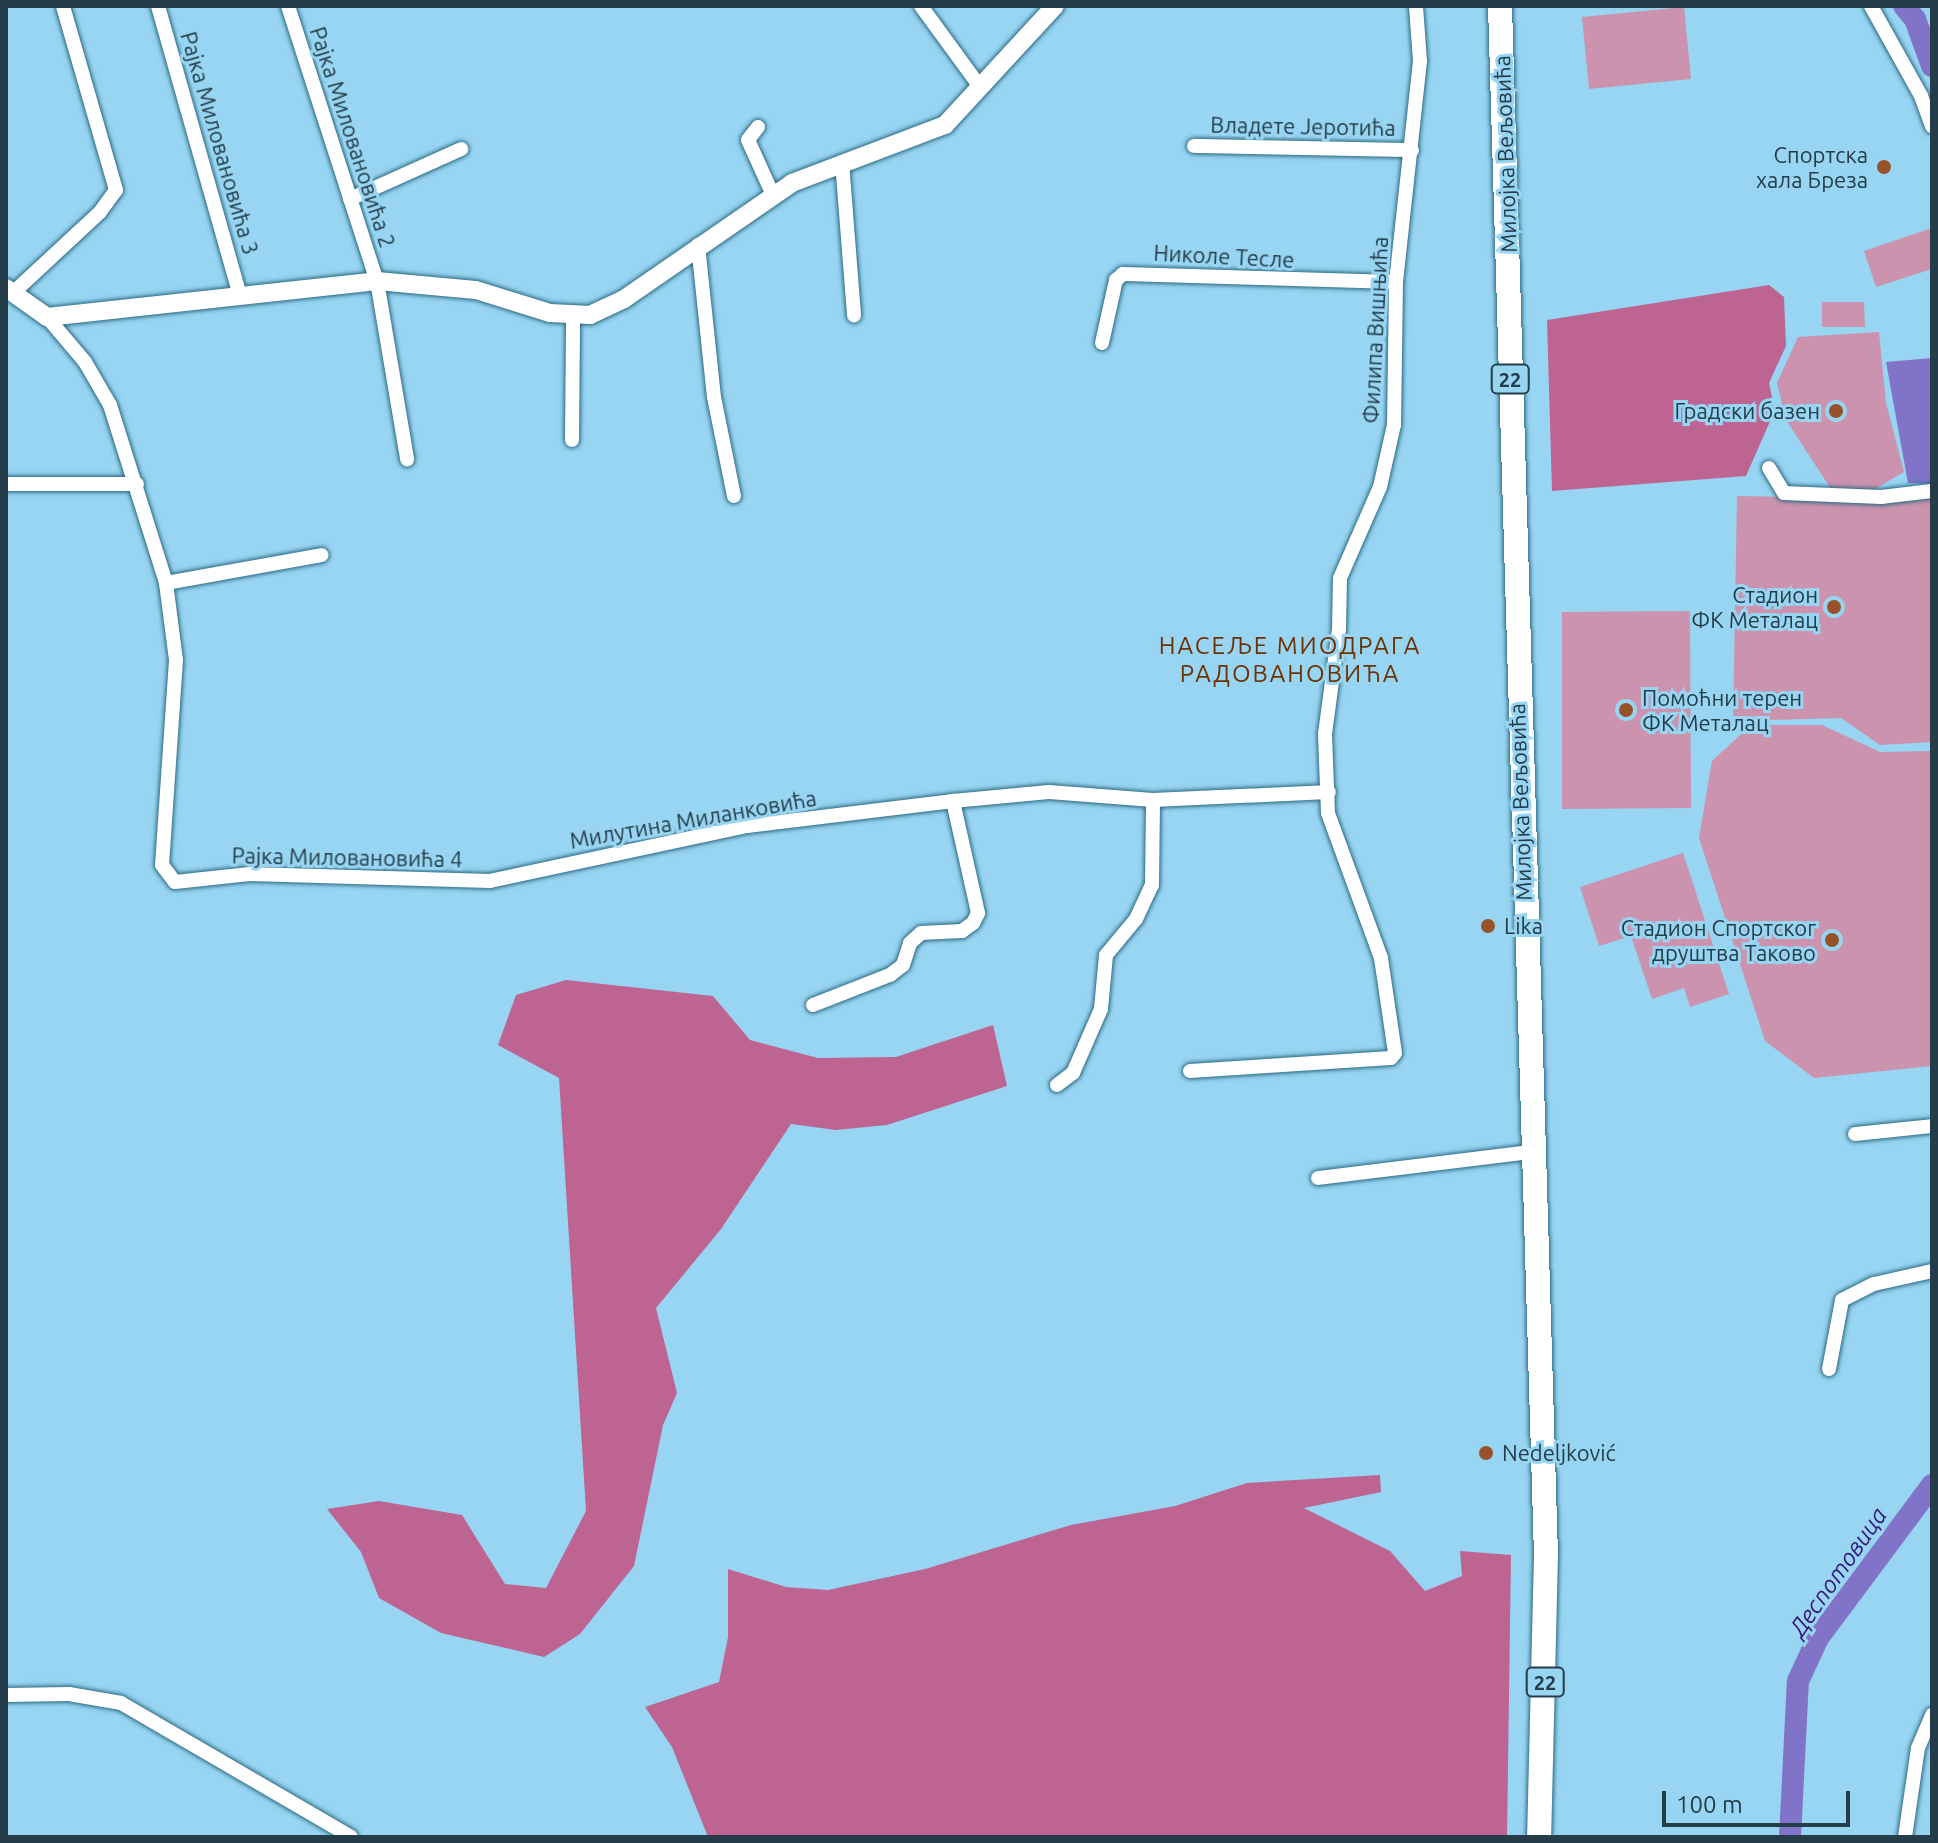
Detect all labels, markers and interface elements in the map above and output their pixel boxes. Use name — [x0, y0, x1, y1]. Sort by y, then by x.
street label: Рајка Миловановића 2 — [305, 23, 401, 251]
street label: Рајка Миловановића 3 — [175, 28, 265, 258]
street label: Милојка Вељовића — [1488, 55, 1522, 253]
street label: Владете Јеротића — [1210, 111, 1396, 141]
place label: Спортска хала Бреза — [1756, 141, 1868, 192]
marker: Спортска хала Бреза — [1875, 158, 1893, 176]
street label: Филипа Вишњића — [1357, 236, 1393, 424]
street label: Николе Тесле — [1153, 239, 1295, 273]
road number: 22 — [1490, 363, 1530, 395]
place label: Градски базен — [1674, 398, 1820, 424]
marker: Градски базен — [1827, 402, 1845, 420]
place label: Стадион ФК Металац — [1691, 581, 1818, 632]
marker: Стадион ФК Металац — [1825, 598, 1843, 616]
district label: НАСЕЉЕ МИОДРАГА РАДОВАНОВИЋА — [1159, 632, 1421, 688]
place label: Помоћни терен ФК Металац — [1642, 684, 1802, 736]
marker: Помоћни терен ФК Металац — [1617, 701, 1635, 719]
street label: Милојка Вељовића — [1503, 703, 1537, 901]
street label: Милутина Миланковића — [568, 784, 818, 854]
street label: Рајка Миловановића 4 — [231, 842, 463, 872]
place label: Lika — [1504, 913, 1543, 939]
place label: Стадион Спортског друштва Таково — [1621, 914, 1816, 966]
marker: Lika — [1479, 917, 1497, 935]
marker: Стадион Спортског друштва Таково — [1823, 931, 1841, 949]
place label: Nedeljković — [1502, 1440, 1616, 1466]
marker: Nedeljković — [1477, 1444, 1495, 1462]
water label: Деспотовица — [1783, 1502, 1893, 1642]
road number: 22 — [1525, 1666, 1565, 1698]
scale bar — [1666, 1775, 1854, 1825]
text: 100 m — [1676, 1791, 1743, 1818]

